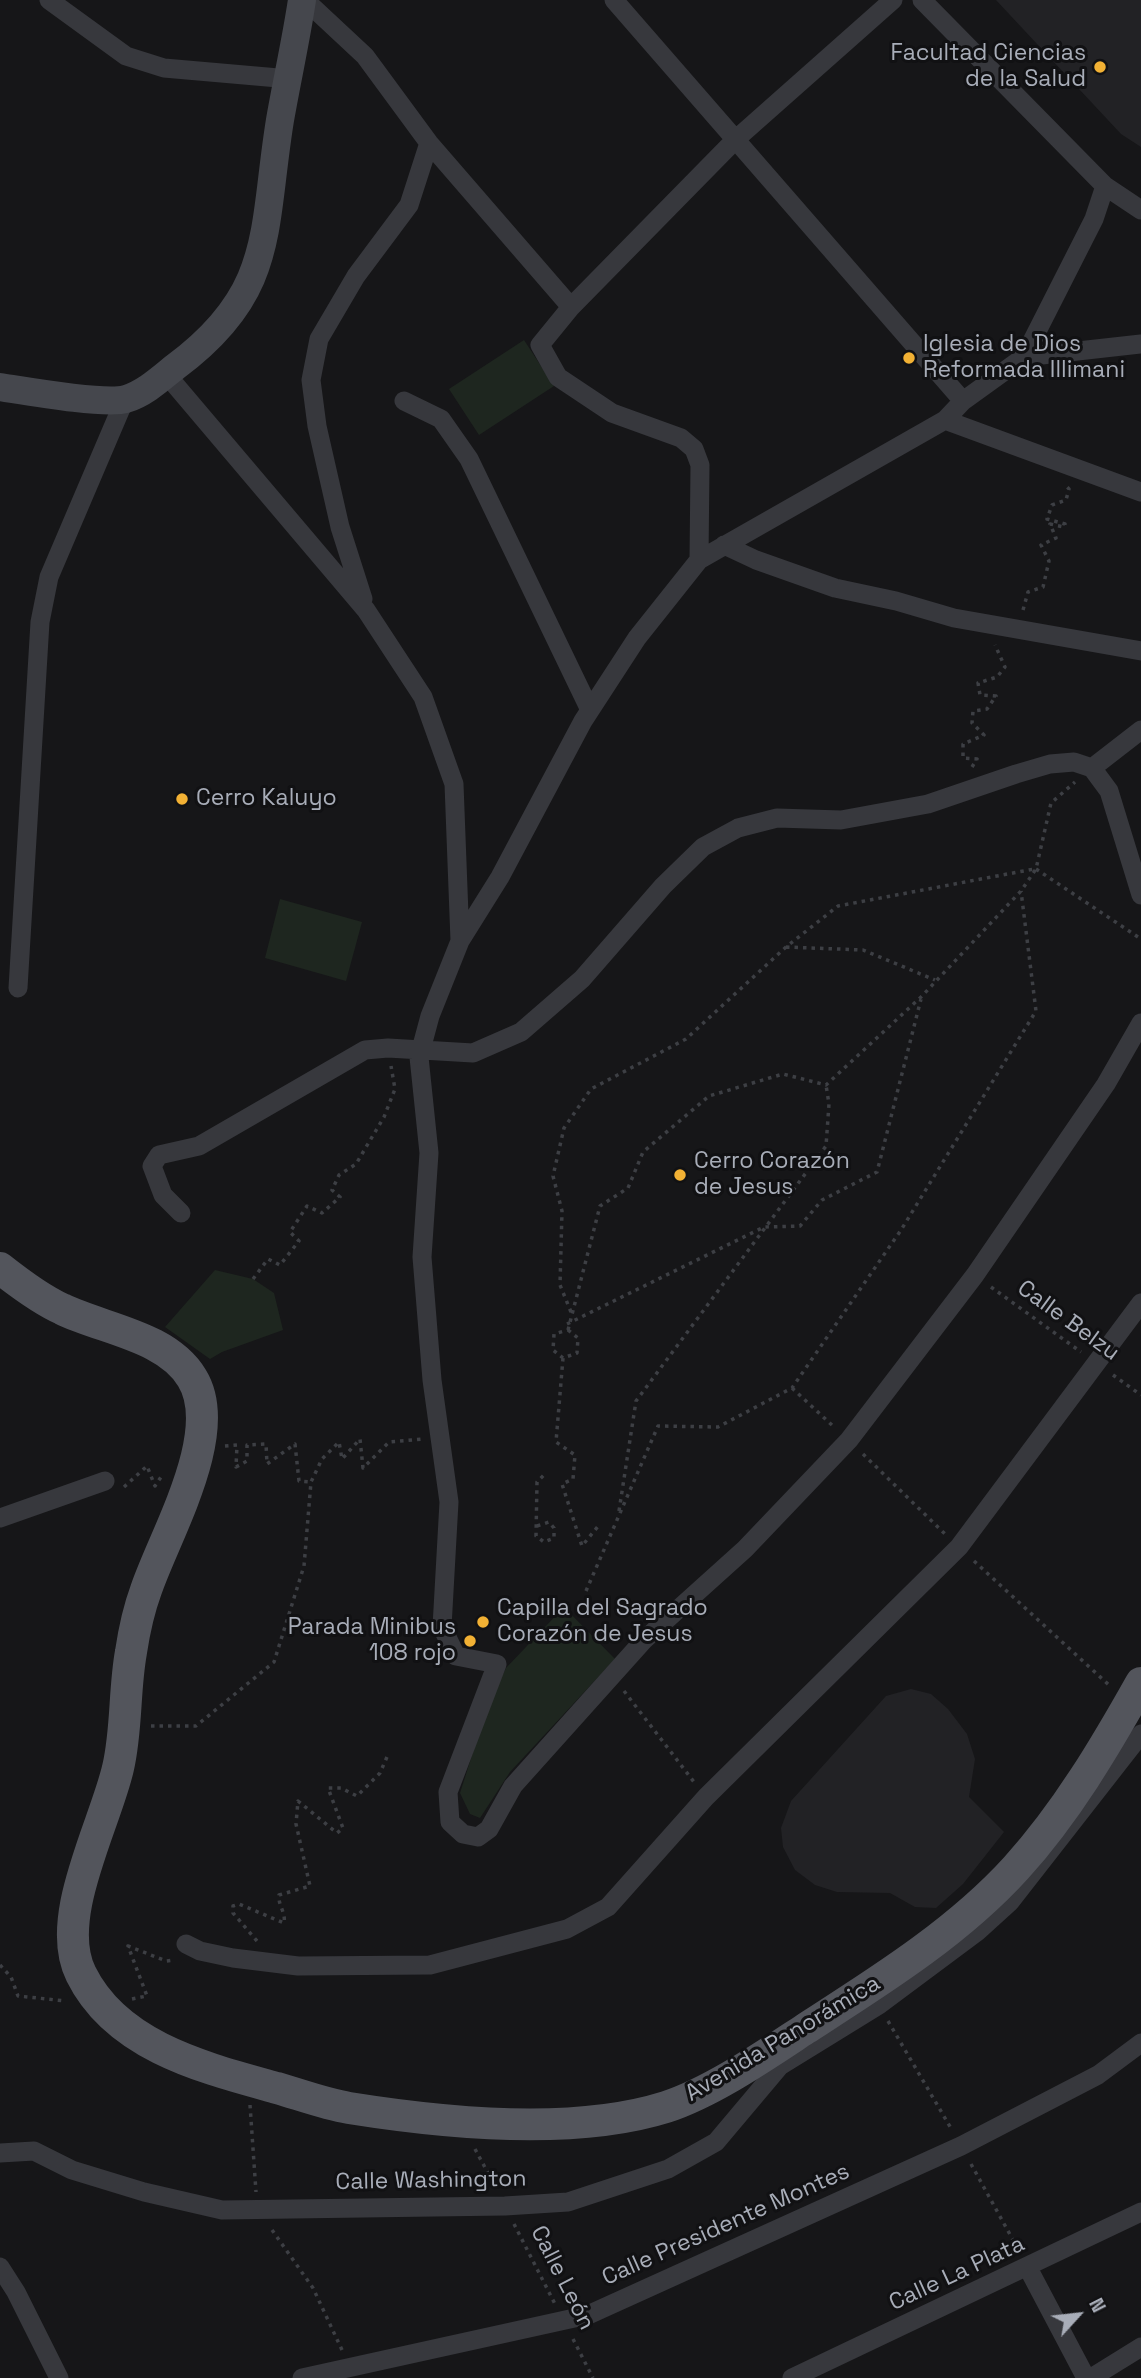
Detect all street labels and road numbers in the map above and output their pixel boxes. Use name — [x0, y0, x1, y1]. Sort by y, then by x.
street label: Calle Belzu — [1012, 1275, 1124, 1367]
street label: Avenida Panorámica — [681, 1970, 885, 2108]
street label: Calle Presidente Montes — [598, 2158, 854, 2292]
street label: Calle Washington — [335, 2166, 527, 2196]
street label: Calle León — [524, 2221, 600, 2335]
street label: Calle La Plata — [885, 2231, 1029, 2317]

